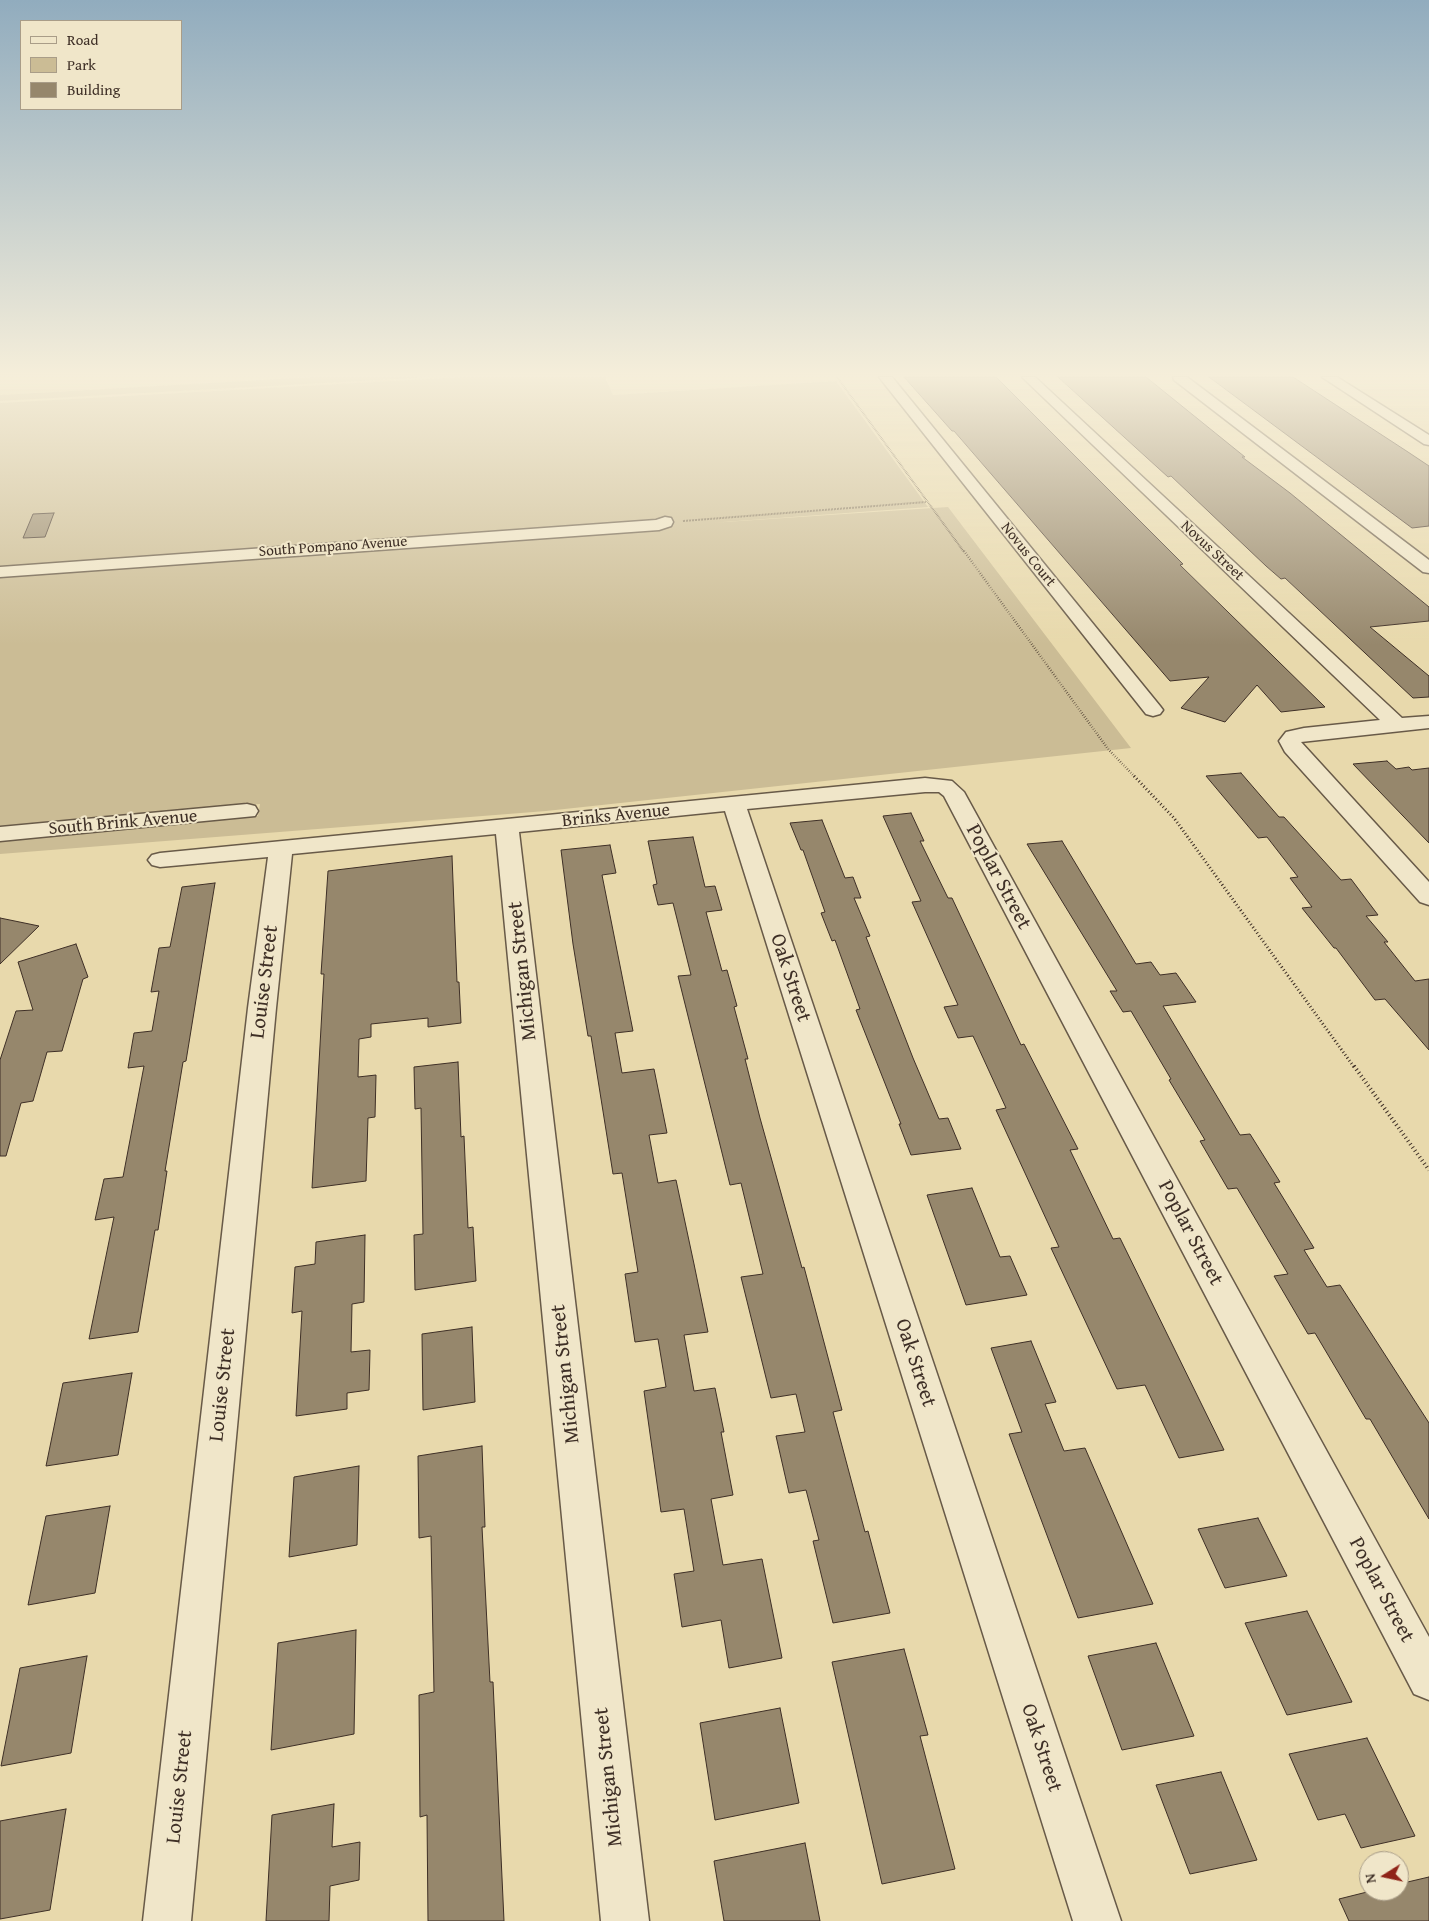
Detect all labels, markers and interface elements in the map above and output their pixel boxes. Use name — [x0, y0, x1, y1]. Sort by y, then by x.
legend — [20, 20, 182, 110]
text: Road — [67, 29, 98, 50]
text: Park — [67, 54, 96, 75]
text: Building — [67, 79, 120, 100]
street label: Novus Street — [1177, 517, 1247, 585]
street label: Novus Court — [997, 519, 1059, 591]
street label: South Pompano Avenue — [258, 533, 408, 561]
street label: Brinks Avenue — [561, 800, 671, 832]
street label: South Brink Avenue — [48, 806, 198, 840]
street label: Poplar Street — [960, 820, 1036, 934]
street label: Michigan Street — [503, 900, 543, 1042]
street label: Louise Street — [246, 924, 284, 1040]
street label: Oak Street — [764, 931, 816, 1025]
street label: Poplar Street — [1152, 1176, 1228, 1290]
street label: Michigan Street — [546, 1303, 586, 1445]
street label: Oak Street — [889, 1316, 941, 1410]
street label: Louise Street — [205, 1327, 241, 1443]
street label: Poplar Street — [1343, 1533, 1419, 1647]
street label: Oak Street — [1015, 1701, 1067, 1795]
street label: Michigan Street — [589, 1706, 629, 1848]
street label: Louise Street — [162, 1729, 198, 1845]
north arrow — [1359, 1851, 1409, 1901]
text: N — [1360, 1872, 1381, 1885]

